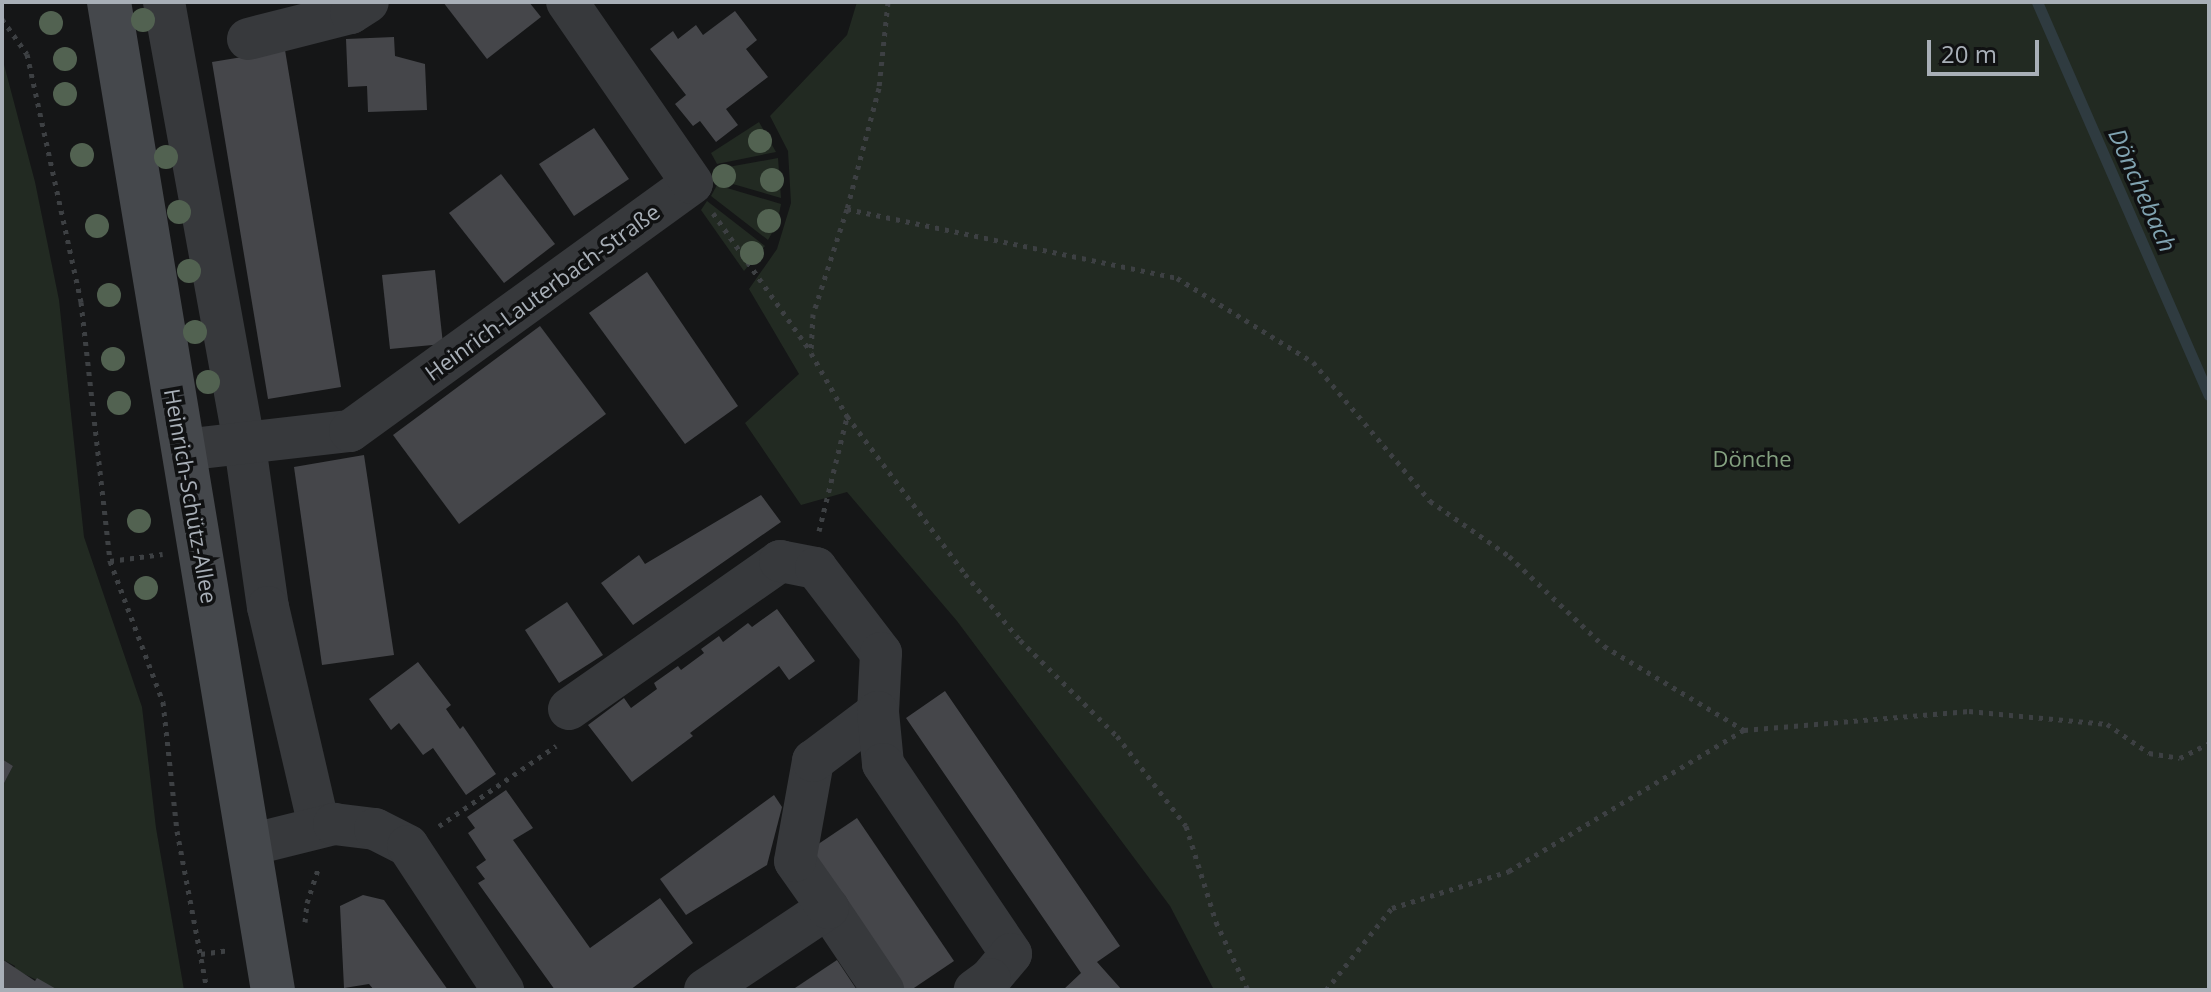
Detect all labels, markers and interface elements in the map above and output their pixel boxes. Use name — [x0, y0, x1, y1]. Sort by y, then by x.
scale bar — [1931, 24, 2043, 74]
text: 20 m — [1941, 37, 1997, 70]
water label: Dönchebach — [2103, 124, 2183, 256]
street label: Heinrich-Lauterbach-Straße — [420, 198, 664, 386]
street label: Heinrich-Schütz-Allee — [159, 386, 223, 606]
park label: Dönche — [1712, 446, 1792, 472]

